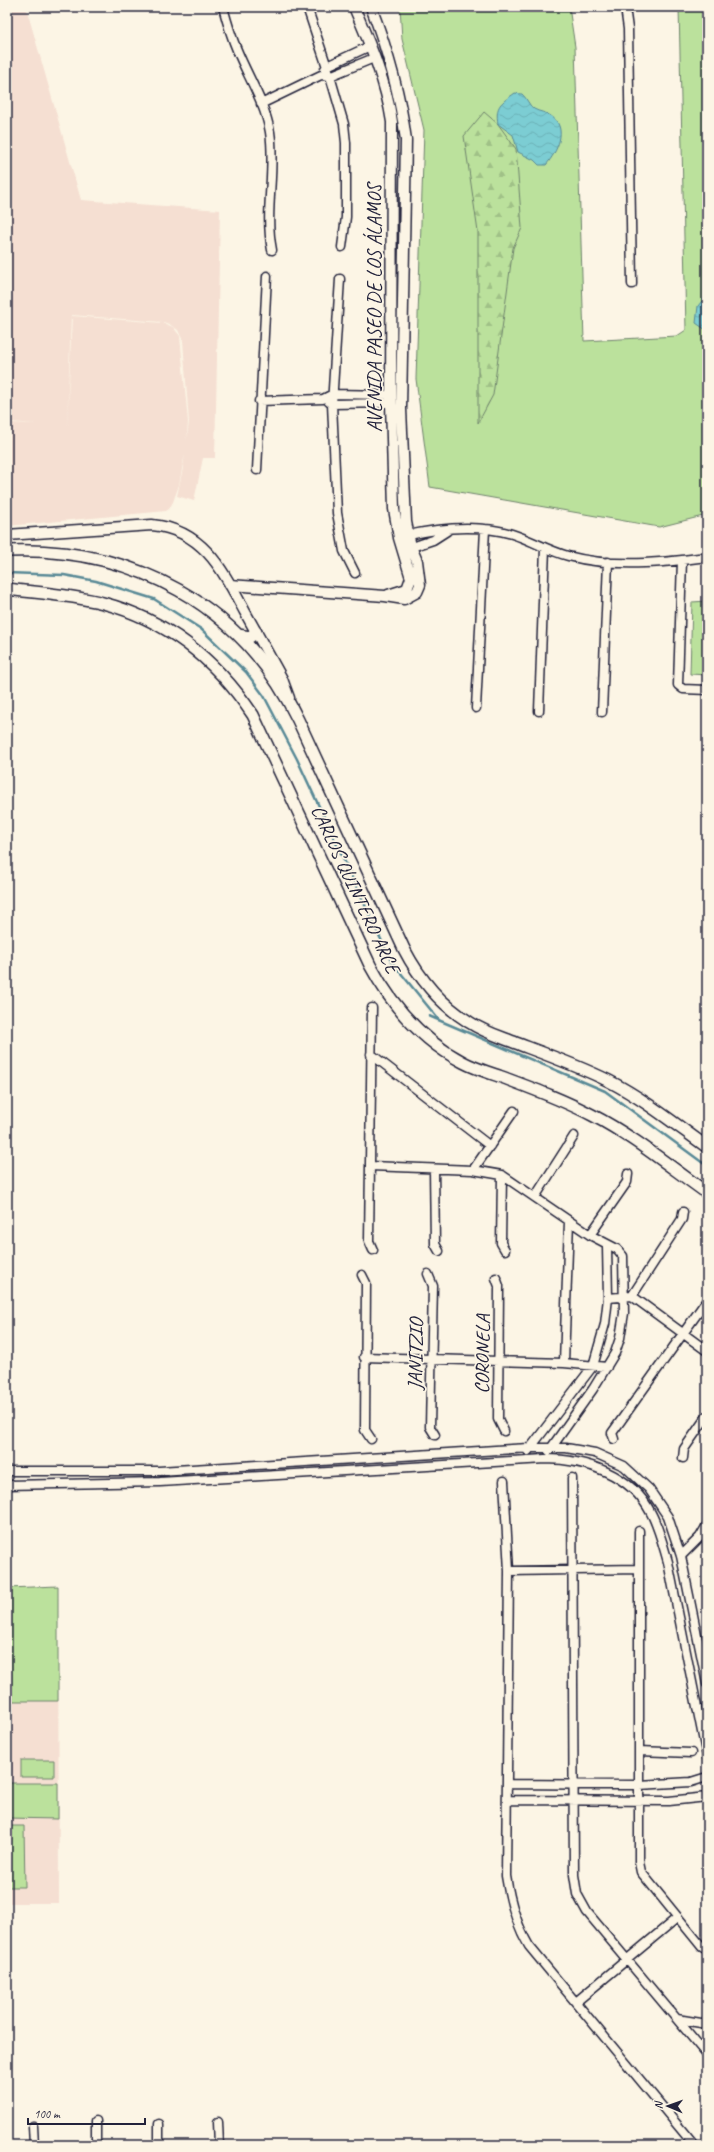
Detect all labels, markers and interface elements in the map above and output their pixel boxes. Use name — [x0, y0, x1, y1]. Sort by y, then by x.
street label: AVENIDA PASEO DE LOS ÁLAMOS — [362, 180, 387, 432]
street label: CARLOS QUINTERO ARCE — [306, 801, 407, 980]
street label: CORONELA — [469, 1313, 496, 1394]
street label: JANITZIO — [402, 1316, 429, 1391]
north arrow — [648, 2086, 688, 2126]
scale bar — [28, 2100, 145, 2126]
text: N — [651, 2100, 665, 2109]
text: 100 m — [34, 2106, 61, 2122]

